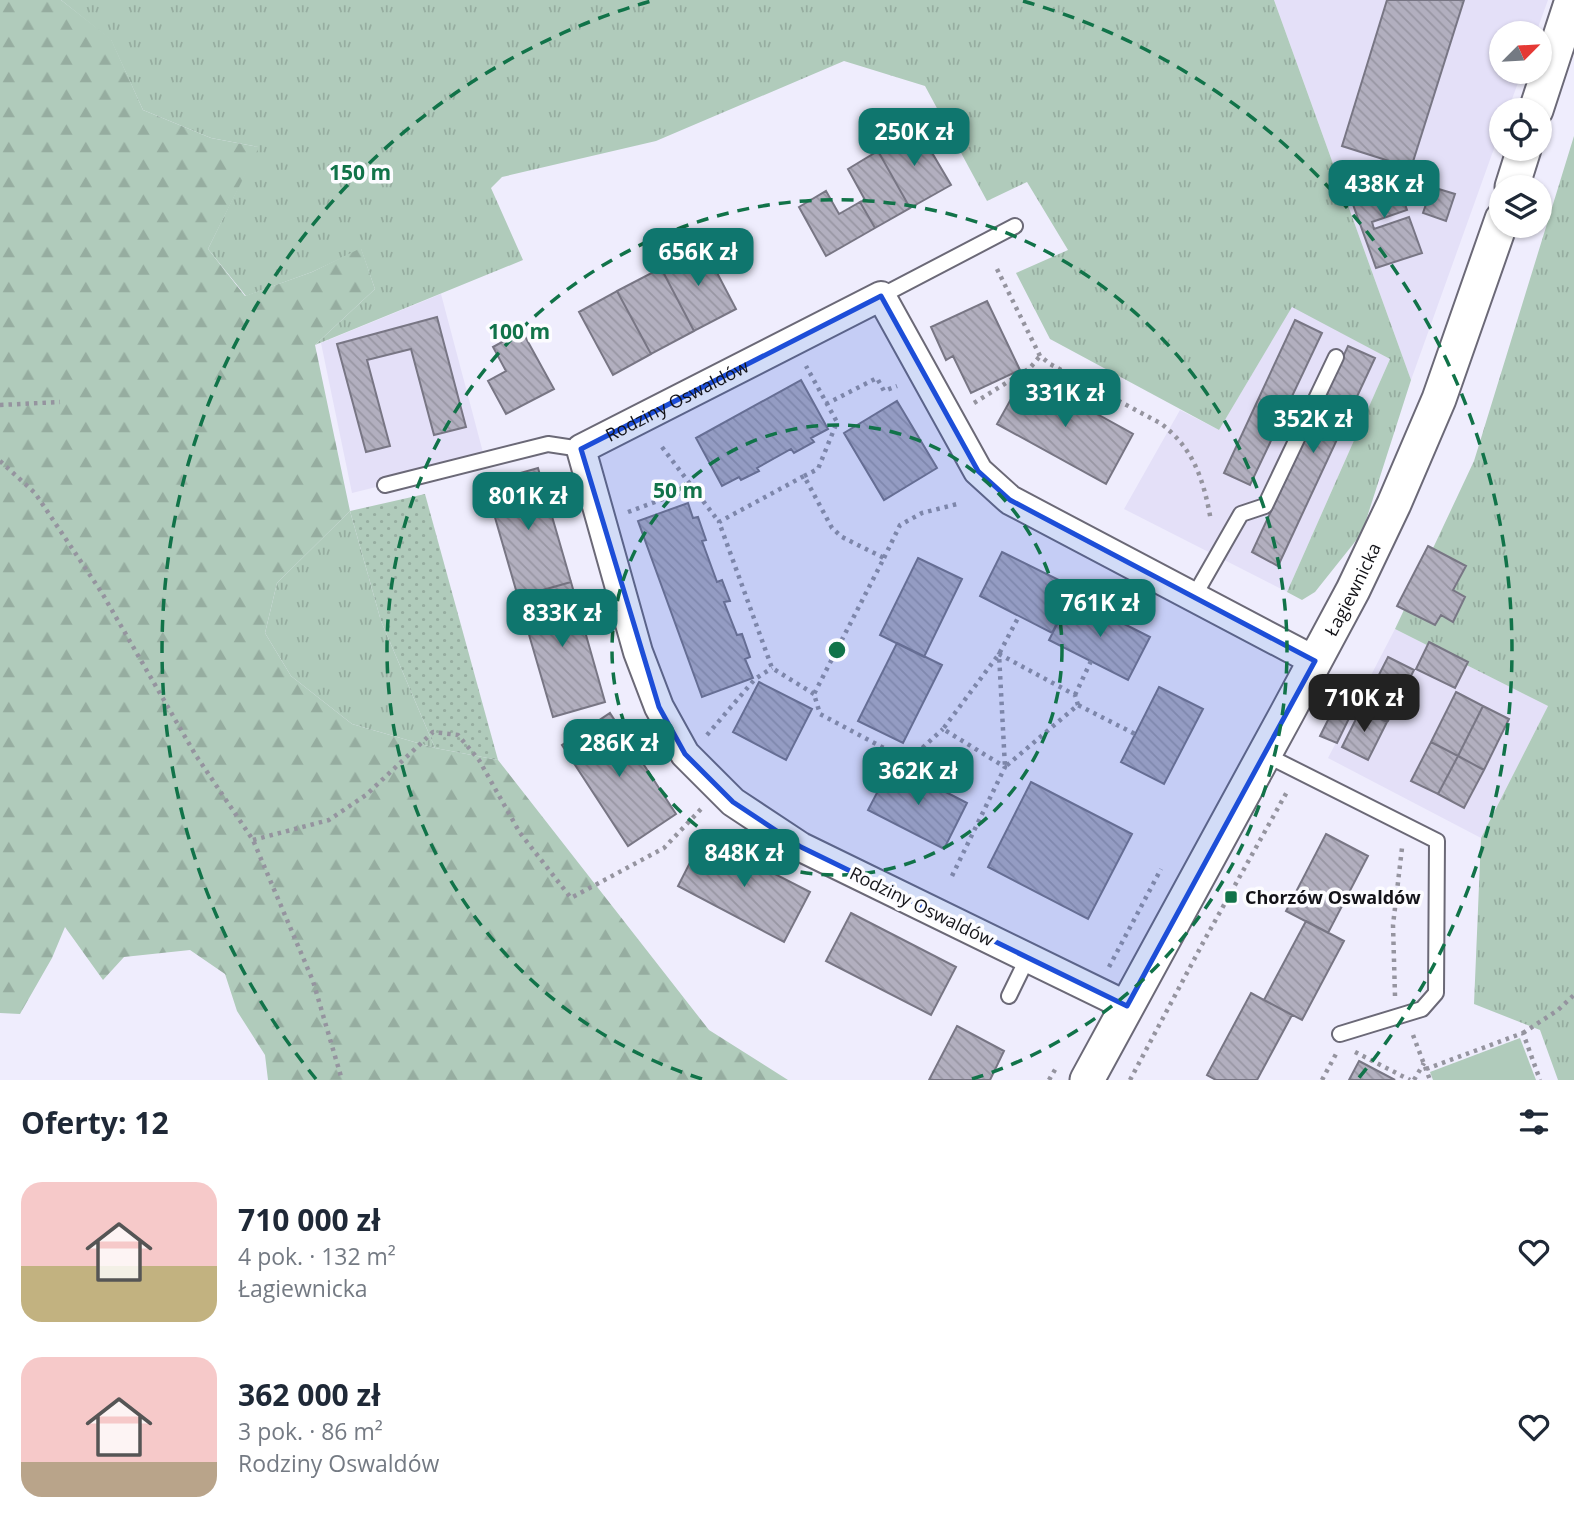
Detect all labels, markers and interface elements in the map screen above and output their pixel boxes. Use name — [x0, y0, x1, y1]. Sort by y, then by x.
north arrow — [1489, 21, 1552, 84]
map controls — [1489, 21, 1552, 238]
button: locate — [1489, 98, 1552, 161]
pin: 250K zł — [849, 108, 979, 168]
text: 250K zł — [875, 115, 953, 147]
text: 150 m — [329, 158, 391, 186]
pin: 438K zł — [1319, 160, 1449, 220]
text: 438K zł — [1345, 167, 1423, 199]
button: layers — [1489, 175, 1552, 238]
pin: 656K zł — [633, 229, 763, 288]
text: 656K zł — [659, 235, 737, 267]
text: 100 m — [488, 317, 550, 345]
street label: Rodziny Oswaldów — [601, 354, 752, 447]
pin: 331K zł — [1000, 370, 1130, 429]
text: 331K zł — [1026, 376, 1104, 408]
pin: 352K zł — [1248, 396, 1378, 455]
text: 352K zł — [1274, 402, 1352, 434]
pin: 801K zł — [463, 472, 593, 532]
text: 50 m — [653, 476, 703, 504]
text: 801K zł — [489, 479, 567, 511]
street label: Łagiewnicka — [1319, 539, 1386, 640]
pin: 761K zł — [1035, 580, 1165, 639]
text: 761K zł — [1061, 586, 1139, 618]
pin: 833K zł — [497, 590, 627, 649]
text: 833K zł — [523, 596, 601, 628]
centre of rings — [825, 638, 849, 662]
pin: 710K zł — [1299, 674, 1429, 734]
text: 710K zł — [1325, 681, 1403, 713]
pin: 286K zł — [554, 720, 684, 779]
text: 286K zł — [580, 726, 658, 758]
pin: 362K zł — [853, 748, 983, 807]
text: 362K zł — [879, 754, 957, 786]
pin: 848K zł — [679, 830, 809, 889]
text: 848K zł — [705, 836, 783, 868]
street label: Rodziny Oswaldów — [846, 861, 998, 951]
place label: Chorzów Oswaldów — [1245, 885, 1421, 909]
marker: Chorzów Oswaldów — [1223, 889, 1239, 905]
text: Oferty: 12 — [21, 1102, 169, 1143]
icon: filters — [1515, 1103, 1553, 1141]
text: 710 000 zł — [238, 1199, 380, 1240]
icon: home — [77, 1210, 161, 1294]
icon: heart — [1515, 1233, 1553, 1271]
text: 4 pok. · 132 m² — [238, 1240, 396, 1272]
text: Łagiewnicka — [238, 1272, 368, 1304]
text: 362 000 zł — [238, 1374, 380, 1415]
icon: home — [77, 1385, 161, 1469]
icon: heart — [1515, 1408, 1553, 1446]
text: 3 pok. · 86 m² — [238, 1415, 383, 1447]
text: Rodziny Oswaldów — [238, 1447, 439, 1479]

